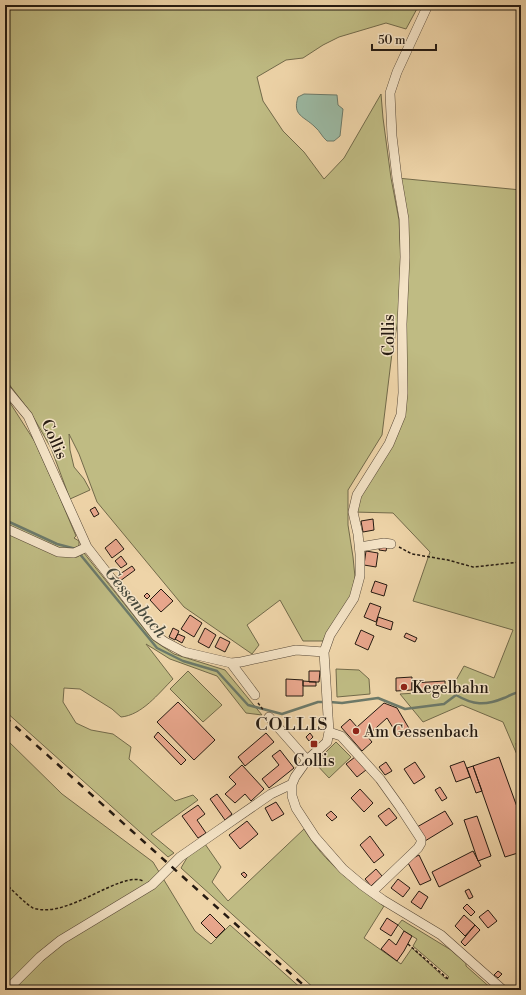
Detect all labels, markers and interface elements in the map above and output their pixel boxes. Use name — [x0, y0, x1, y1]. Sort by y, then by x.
scale bar — [372, 26, 436, 52]
text: 50 m — [378, 33, 406, 48]
street label: Collis — [379, 314, 399, 356]
street label: Collis — [36, 416, 72, 463]
water label: Gessenbach — [99, 563, 172, 643]
place label: Kegelbahn — [412, 678, 489, 698]
marker: Kegelbahn — [399, 682, 409, 692]
district label: COLLIS — [255, 713, 329, 736]
place label: Am Gessenbach — [363, 722, 479, 742]
marker: Am Gessenbach — [351, 726, 361, 736]
marker: Collis — [309, 739, 319, 749]
place label: Collis — [293, 751, 335, 771]

